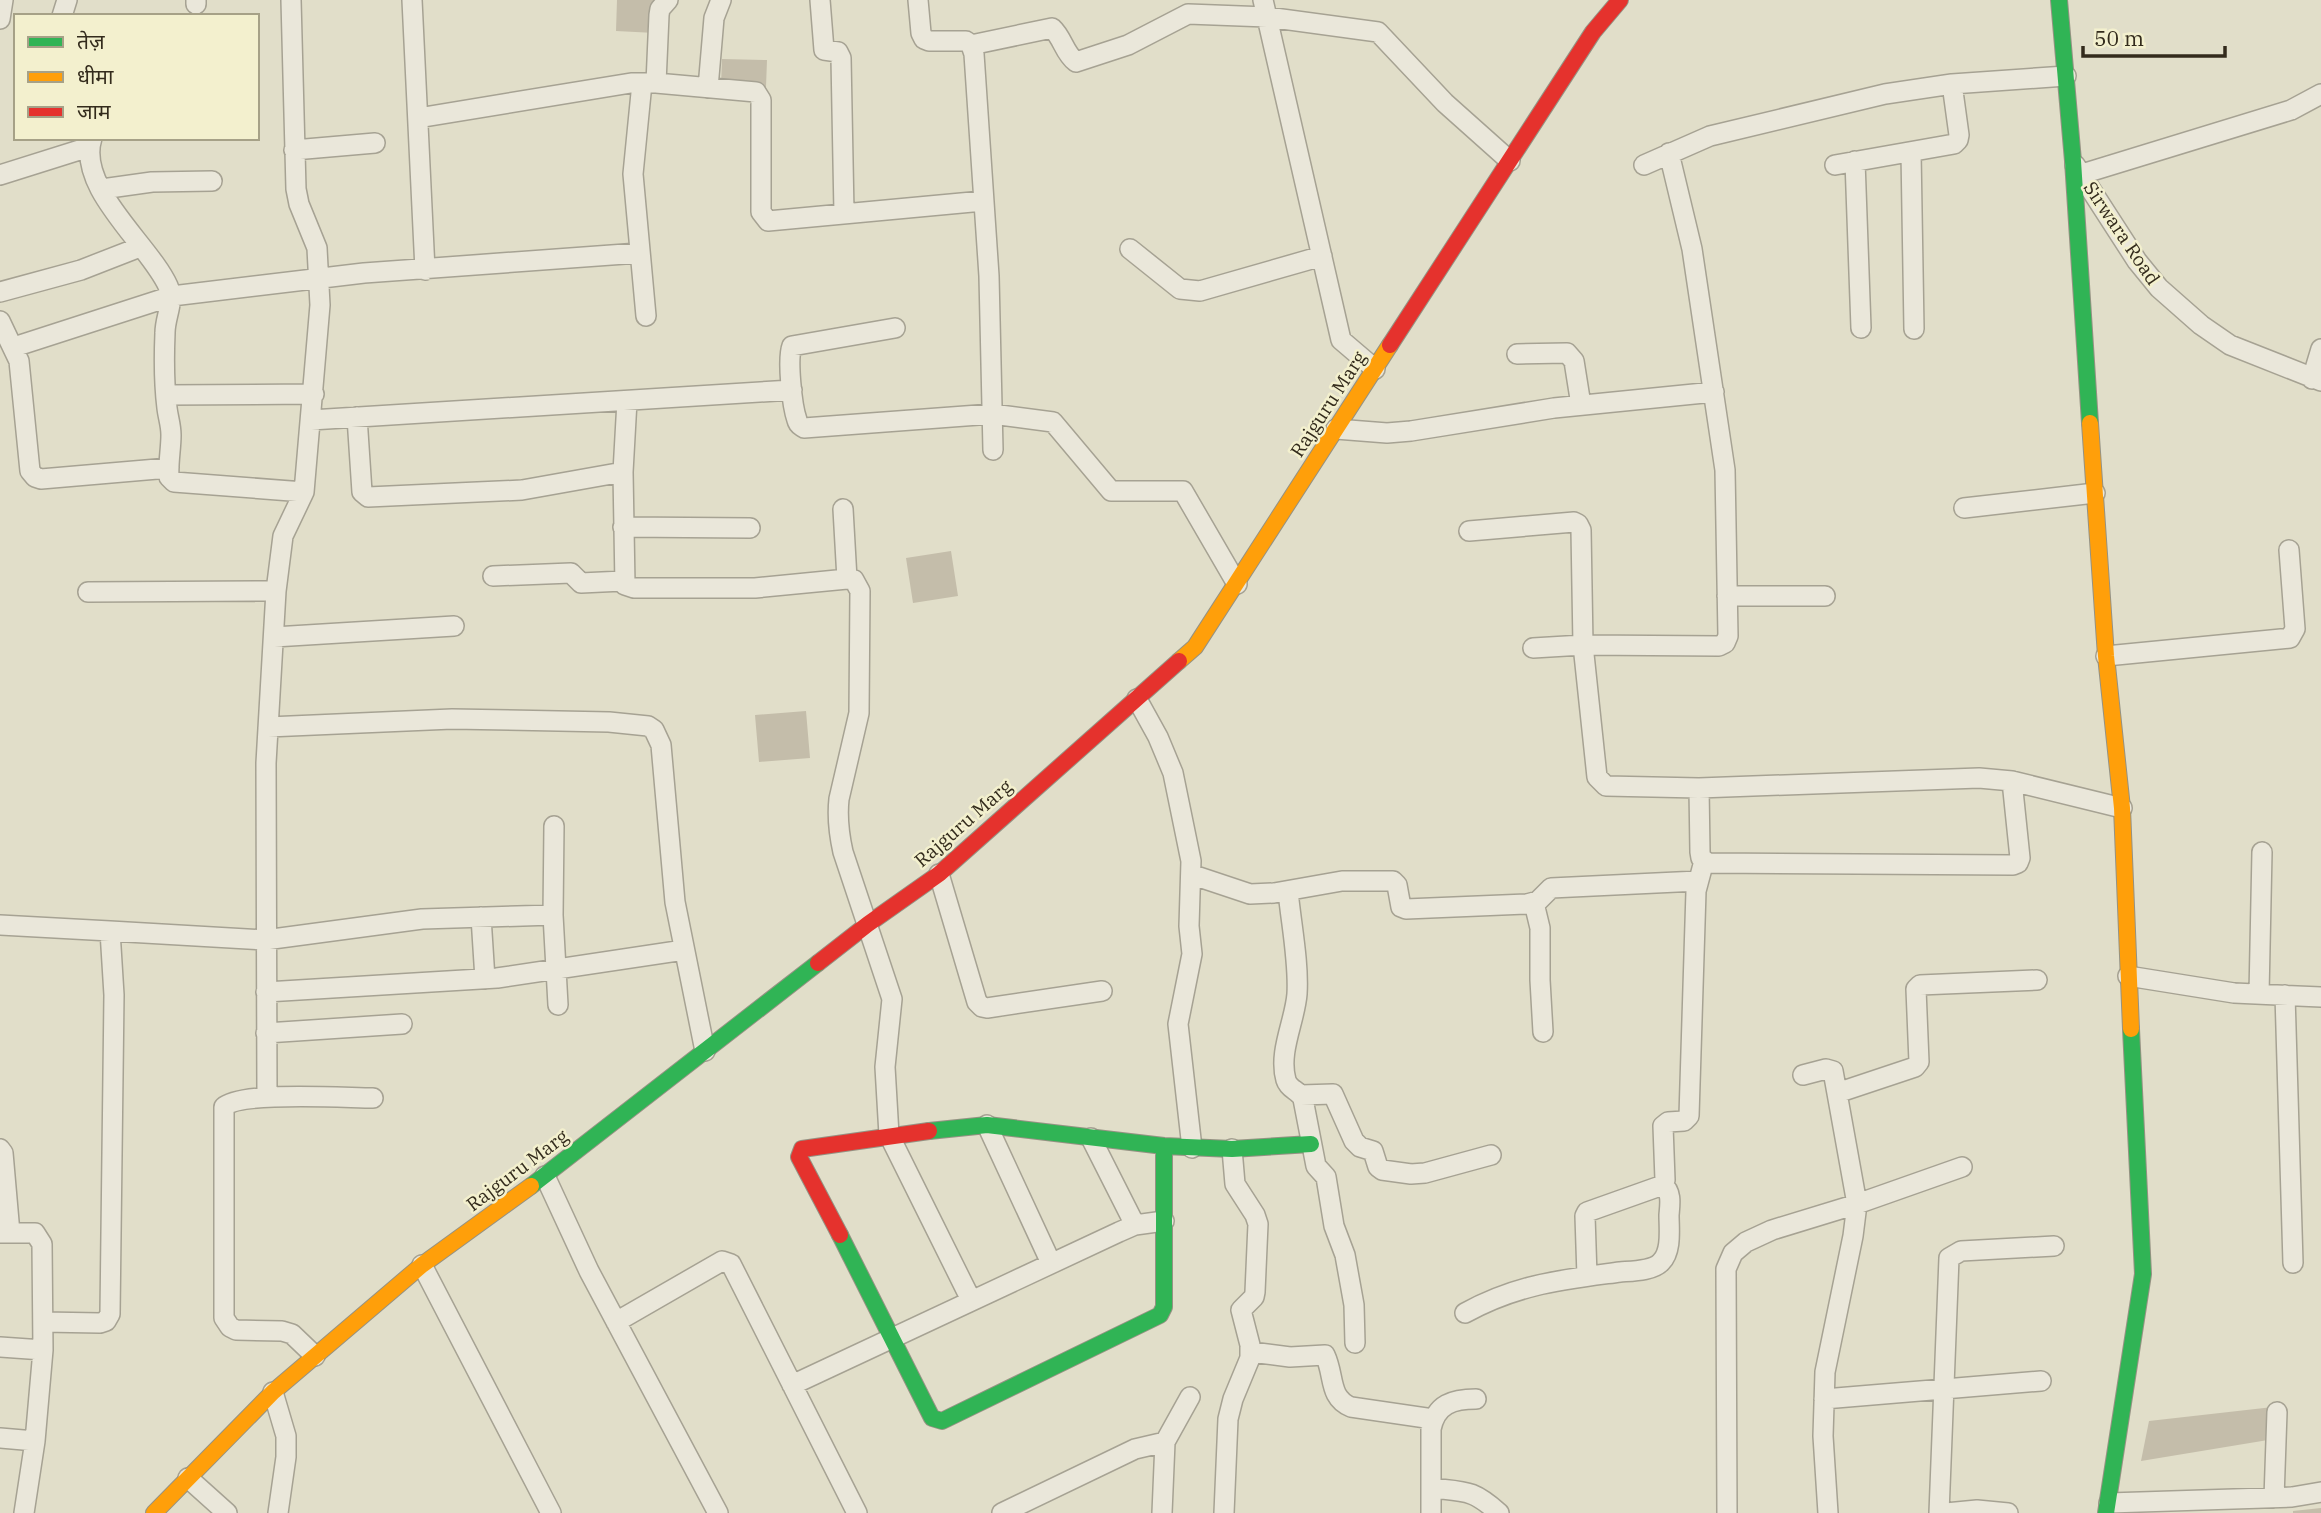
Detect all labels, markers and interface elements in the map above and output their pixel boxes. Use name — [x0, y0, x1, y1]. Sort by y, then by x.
legend — [14, 14, 259, 140]
scale bar — [2083, 14, 2225, 58]
text: 50 m — [2094, 24, 2144, 52]
text: तेज़ — [77, 27, 105, 55]
text: धीमा — [77, 62, 114, 90]
text: जाम — [77, 97, 111, 125]
street label: Sirwara Road — [2079, 177, 2165, 289]
street label: Rajguru Marg — [1285, 346, 1372, 462]
street label: Rajguru Marg — [909, 774, 1017, 872]
street label: Rajguru Marg — [461, 1123, 573, 1216]

